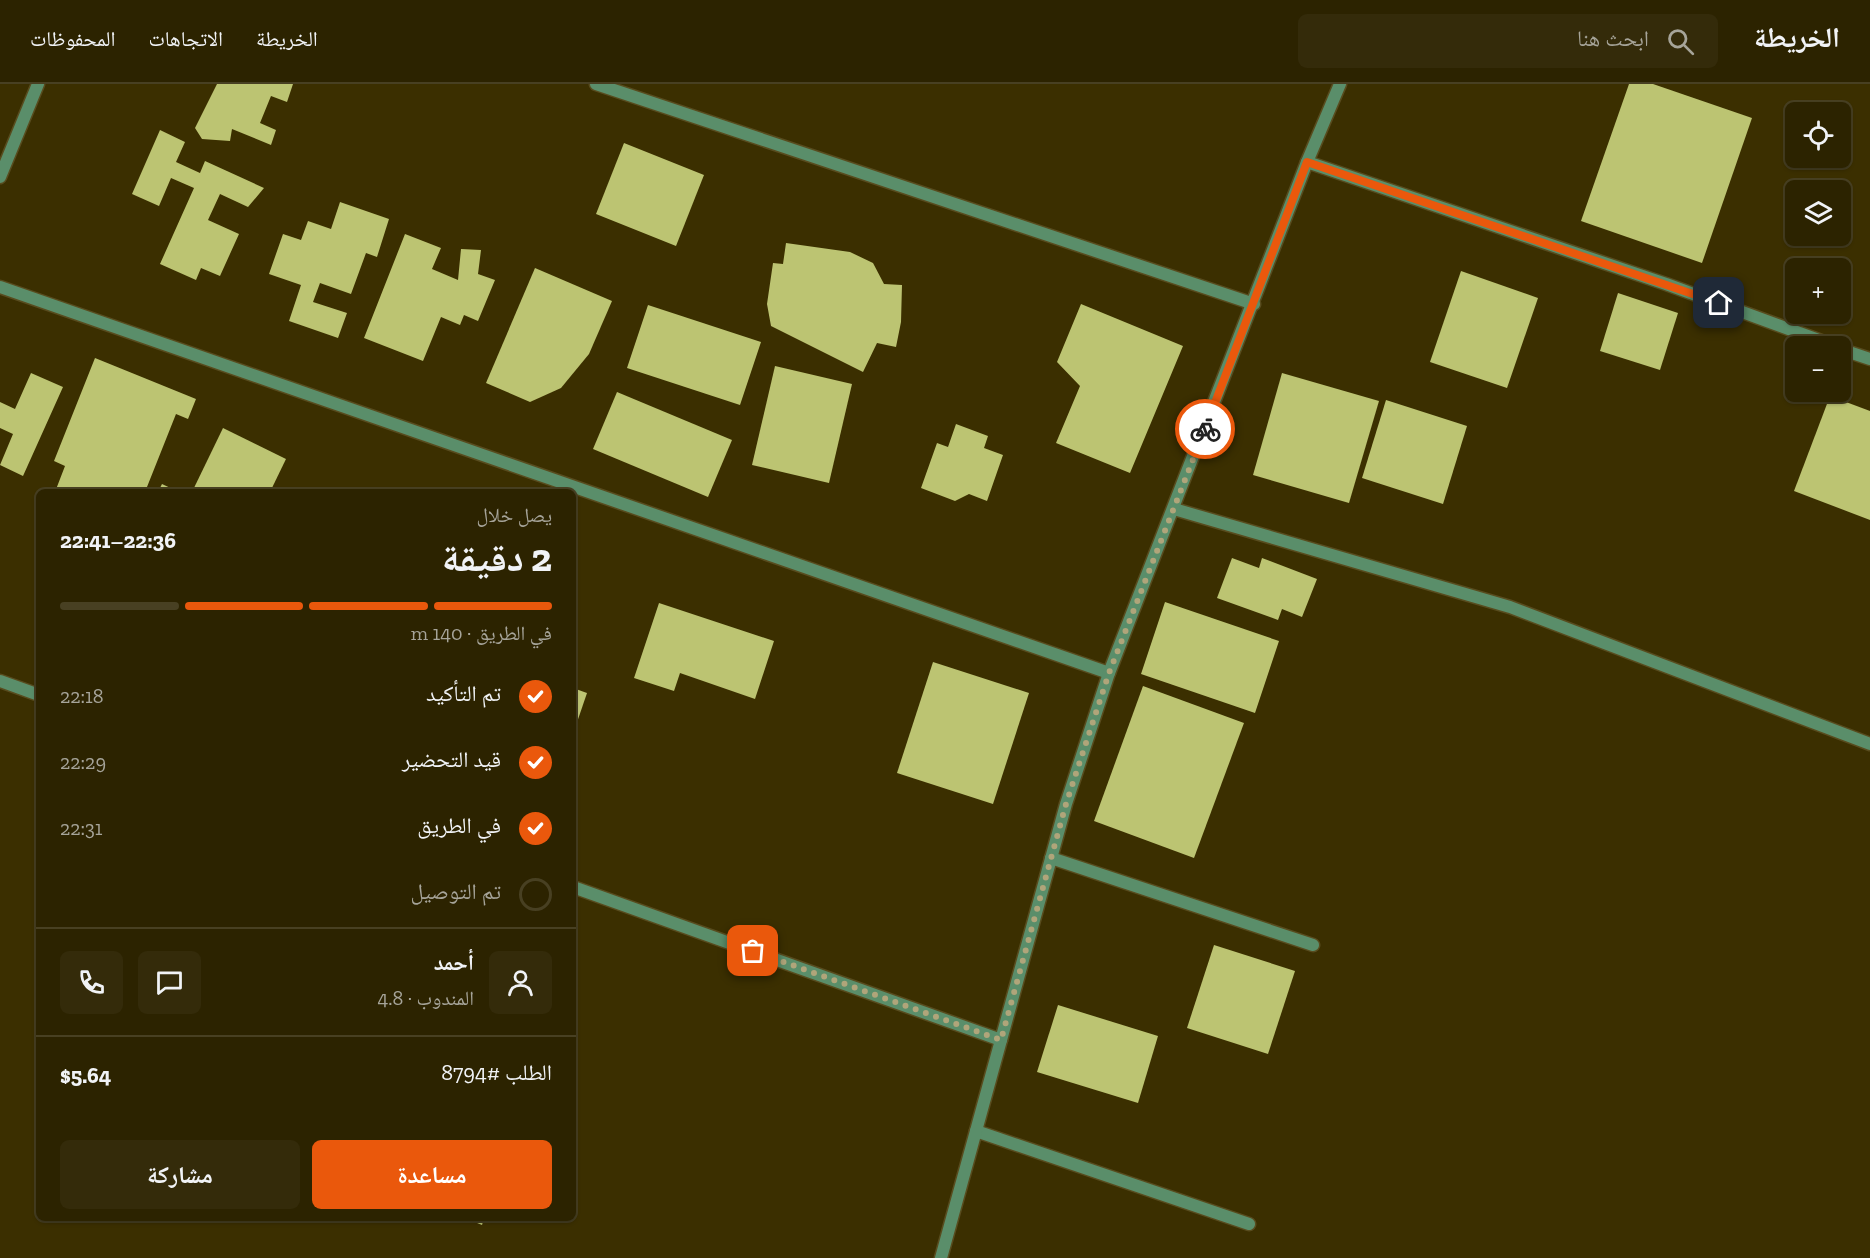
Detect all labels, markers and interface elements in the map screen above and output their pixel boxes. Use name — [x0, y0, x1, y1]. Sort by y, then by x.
search box — [1298, 14, 1718, 68]
text: الخريطة — [1754, 21, 1840, 54]
text: ابحث هنا — [1577, 25, 1649, 52]
icon: search — [1664, 25, 1697, 58]
text: المحفوظات — [30, 26, 115, 51]
text: الاتجاهات — [148, 26, 223, 51]
text: الخريطة — [256, 26, 318, 51]
map controls — [1785, 102, 1851, 402]
button: locate — [1785, 102, 1851, 168]
button: layers — [1785, 180, 1851, 246]
button: + — [1785, 258, 1851, 324]
pin — [1693, 277, 1744, 328]
icon: home — [1702, 286, 1735, 319]
button: − — [1785, 336, 1851, 402]
courier — [1175, 399, 1235, 459]
icon: bike — [1189, 413, 1222, 446]
text: يصل خلال — [476, 503, 552, 527]
text: 22:36–22:41 — [60, 527, 176, 554]
text: 2 دقيقة — [442, 534, 552, 581]
text: في الطريق · 140 m — [411, 621, 552, 645]
text: تم التأكيد — [426, 680, 501, 707]
icon: check — [519, 680, 552, 713]
text: 22:18 — [60, 684, 104, 708]
text: قيد التحضير — [402, 746, 501, 773]
icon: check — [519, 746, 552, 779]
text: 22:29 — [60, 750, 106, 774]
text: في الطريق — [417, 812, 501, 839]
icon: check — [519, 812, 552, 845]
text: 22:31 — [60, 816, 103, 840]
text: تم التوصيل — [411, 878, 501, 905]
pin — [727, 925, 778, 976]
icon: bag — [736, 934, 769, 967]
text: أحمد — [434, 949, 474, 976]
button: phone — [60, 951, 123, 1014]
button: chat — [138, 951, 201, 1014]
button: person — [489, 951, 552, 1014]
text: المندوب · 4.8 — [377, 986, 474, 1010]
text: الطلب #8794 — [441, 1059, 552, 1086]
text: $5.64 — [60, 1062, 111, 1089]
button: مشاركة — [60, 1140, 300, 1209]
button: مساعدة — [312, 1140, 552, 1209]

